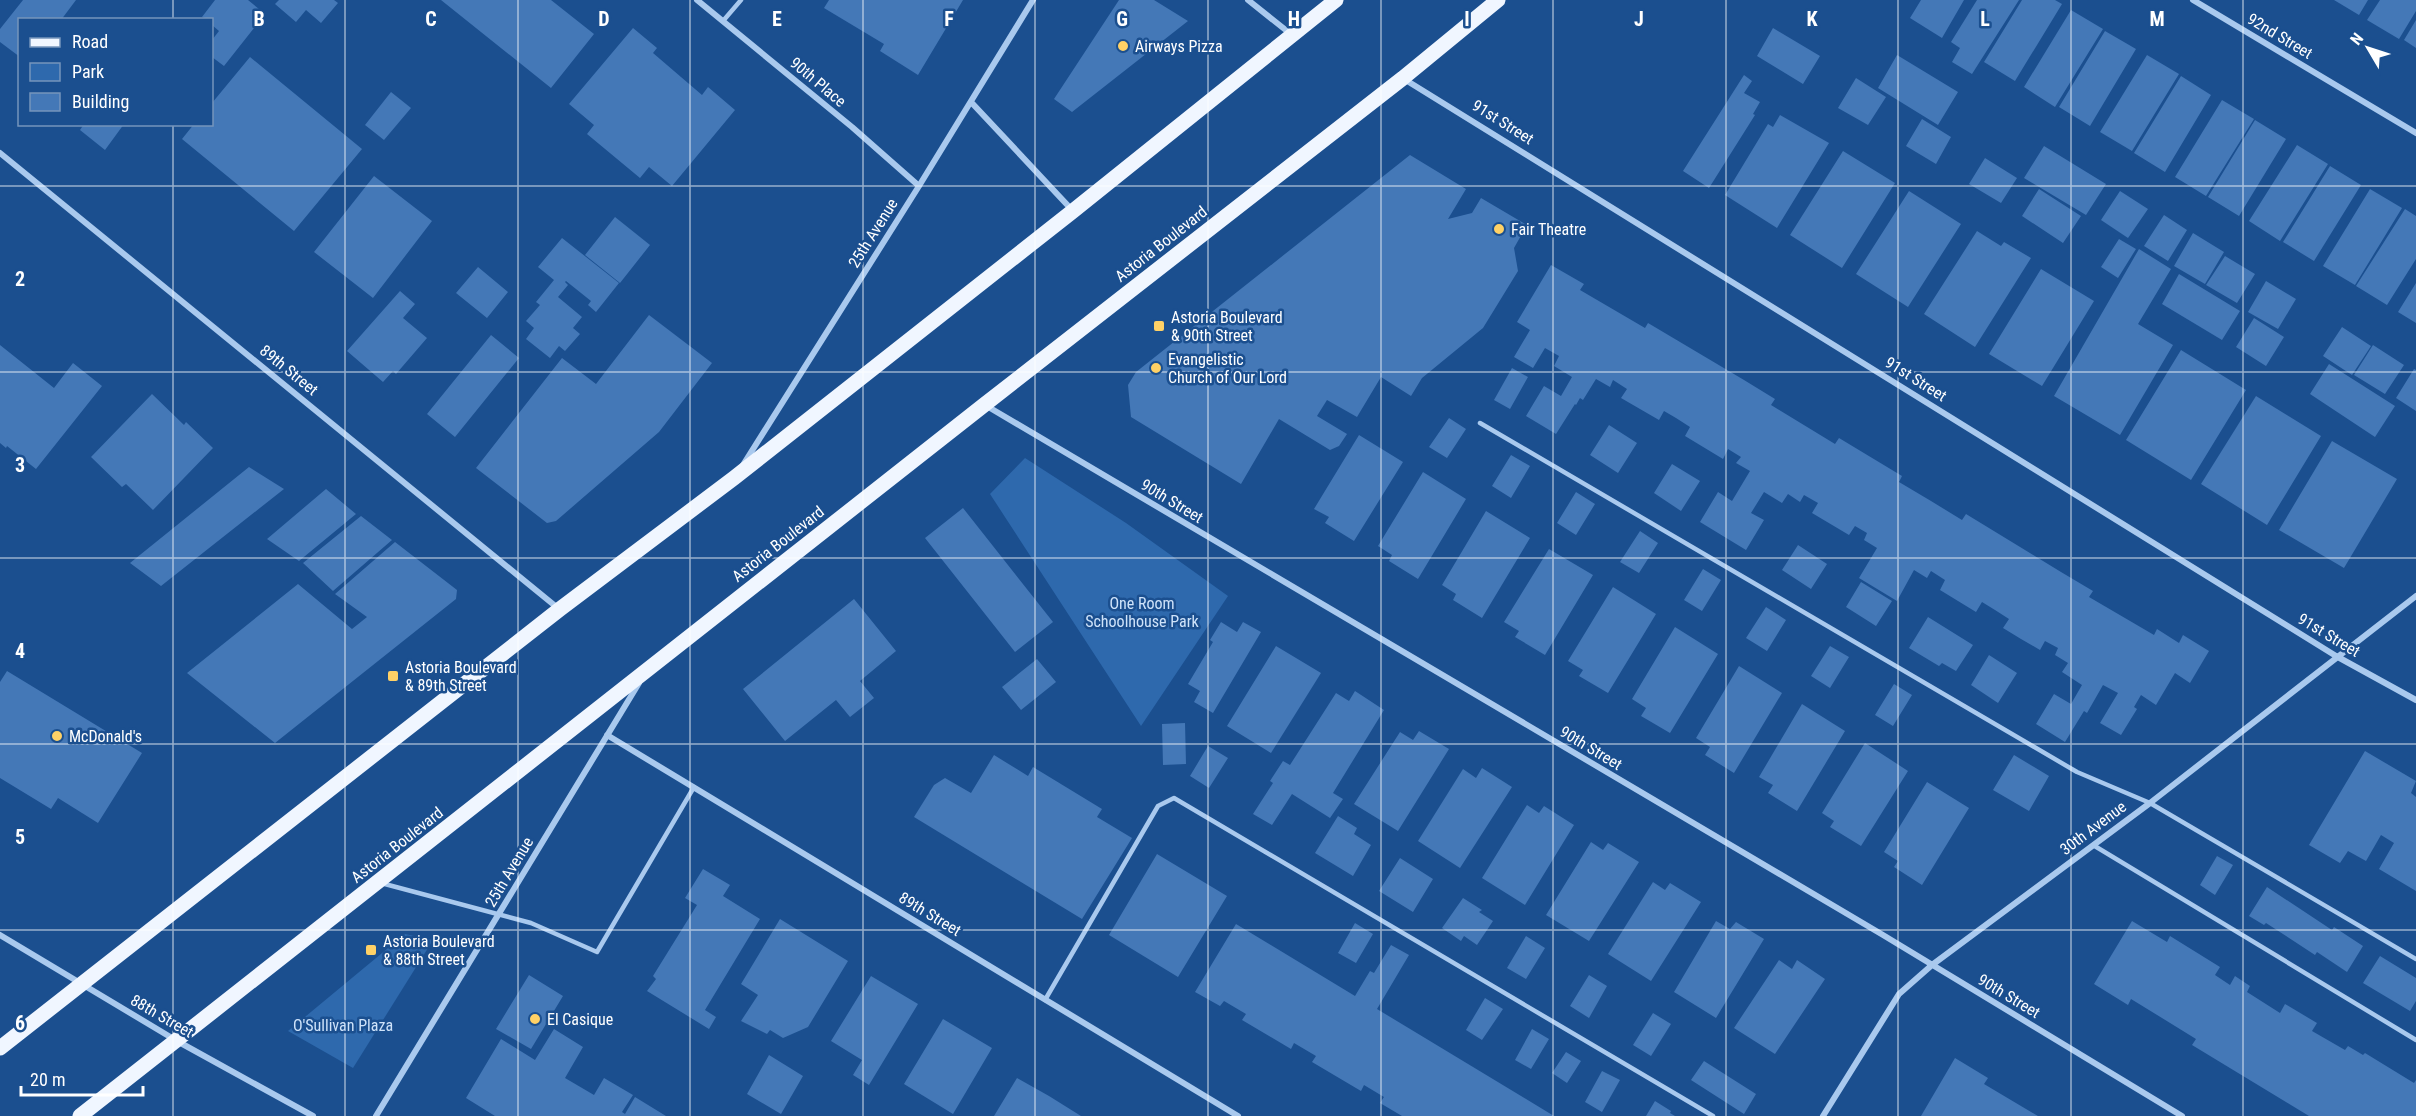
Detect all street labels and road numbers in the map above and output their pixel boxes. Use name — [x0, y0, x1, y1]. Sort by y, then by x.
street label: 92nd Street — [2244, 9, 2316, 63]
street label: 90th Place — [786, 53, 850, 111]
street label: 91st Street — [1469, 96, 1538, 148]
street label: 25th Avenue — [844, 195, 902, 271]
street label: Astoria Boulevard — [1111, 202, 1211, 286]
street label: 89th Street — [256, 341, 322, 399]
street label: 91st Street — [1882, 353, 1951, 405]
street label: 90th Street — [1137, 475, 1207, 527]
street label: Astoria Boulevard — [728, 502, 828, 586]
street label: 91st Street — [2295, 609, 2364, 661]
street label: 90th Street — [1556, 722, 1626, 774]
street label: 30th Avenue — [2056, 797, 2130, 859]
street label: Astoria Boulevard — [347, 803, 447, 887]
street label: 25th Avenue — [481, 834, 537, 910]
street label: 89th Street — [895, 888, 965, 940]
street label: 90th Street — [1974, 970, 2044, 1022]
street label: 88th Street — [127, 990, 197, 1042]

